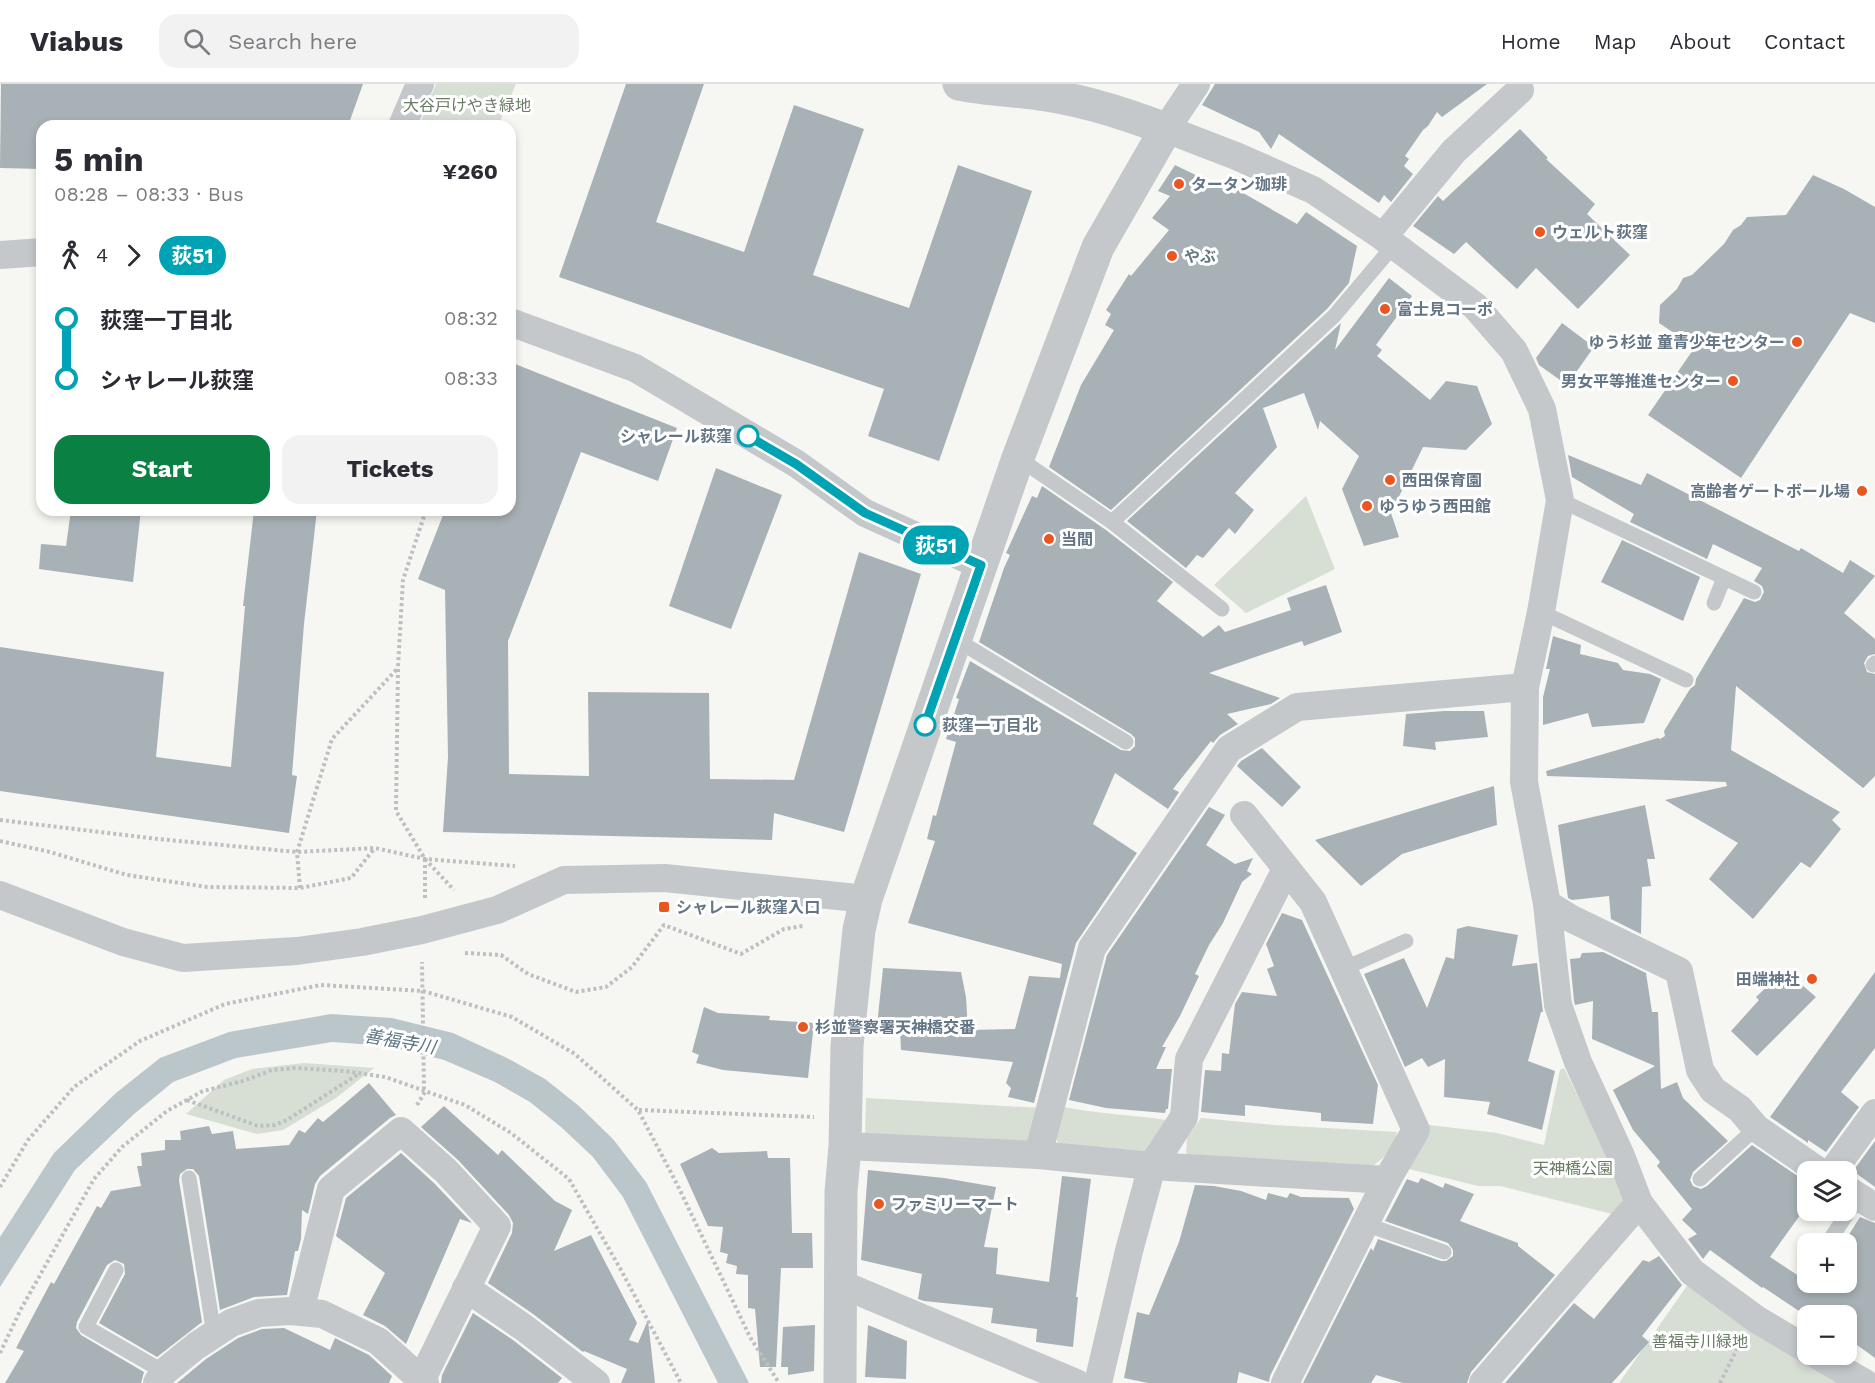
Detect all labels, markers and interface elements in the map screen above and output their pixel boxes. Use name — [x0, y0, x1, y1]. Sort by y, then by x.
search box — [159, 14, 579, 68]
text: Viabus — [30, 25, 123, 58]
icon: search — [180, 25, 213, 58]
text: Search here — [228, 29, 357, 54]
text: Home — [1501, 29, 1561, 54]
text: Map — [1594, 29, 1637, 54]
text: About — [1670, 29, 1731, 54]
text: Contact — [1764, 29, 1845, 54]
park label: 大谷戸けやき緑地 — [403, 96, 531, 115]
text: 5 min — [54, 140, 144, 179]
text: ¥260 — [443, 159, 498, 184]
place label: タータン珈琲 — [1191, 175, 1287, 194]
marker: タータン珈琲 — [1172, 177, 1186, 191]
text: 08:28 – 08:33 · Bus — [54, 182, 244, 206]
place label: ウェルト荻窪 — [1552, 223, 1648, 242]
marker: ウェルト荻窪 — [1533, 225, 1547, 239]
icon: walk — [54, 239, 87, 272]
icon: forward — [117, 239, 150, 272]
text: 4 — [96, 243, 108, 267]
text: 荻51 — [171, 243, 214, 268]
place label: やぶ — [1184, 247, 1216, 266]
marker: やぶ — [1165, 249, 1179, 263]
place label: 富士見コーポ — [1397, 300, 1493, 319]
marker: 富士見コーポ — [1378, 302, 1392, 316]
text: 08:32 — [444, 306, 498, 330]
text: 荻窪一丁目北 — [100, 308, 232, 333]
place label: ゆう杉並 童青少年センター — [1588, 333, 1785, 352]
marker: ゆう杉並 童青少年センター — [1790, 335, 1804, 349]
text: 08:33 — [444, 366, 498, 390]
text: シャレール荻窪 — [100, 368, 254, 393]
place label: 男女平等推進センター — [1561, 372, 1721, 391]
marker: 男女平等推進センター — [1726, 374, 1740, 388]
marker: シャレール荻窪 — [737, 425, 759, 447]
place label: シャレール荻窪 — [620, 427, 732, 446]
button: Start — [54, 435, 270, 504]
button: Tickets — [282, 435, 498, 504]
place label: 西田保育園 — [1402, 471, 1482, 490]
marker: 西田保育園 — [1383, 473, 1397, 487]
place label: 高齢者ゲートボール場 — [1690, 482, 1850, 501]
marker: 高齢者ゲートボール場 — [1855, 484, 1869, 498]
place label: ゆうゆう西田館 — [1379, 497, 1491, 516]
marker: ゆうゆう西田館 — [1360, 499, 1374, 513]
line badge: 荻51 — [902, 526, 970, 564]
place label: 当間 — [1061, 530, 1093, 549]
marker: 当間 — [1042, 532, 1056, 546]
text: 荻51 — [915, 533, 957, 558]
marker: 荻窪一丁目北 — [914, 714, 936, 736]
place label: 荻窪一丁目北 — [942, 716, 1038, 735]
place label: シャレール荻窪入口 — [676, 898, 820, 917]
marker: シャレール荻窪入口 — [657, 900, 671, 914]
place label: 田端神社 — [1736, 970, 1800, 989]
marker: 田端神社 — [1805, 972, 1819, 986]
place label: 杉並警察署天神橋交番 — [815, 1018, 975, 1037]
marker: 杉並警察署天神橋交番 — [796, 1020, 810, 1034]
water label: 善福寺川 — [363, 1024, 439, 1058]
park label: 天神橋公園 — [1533, 1159, 1613, 1178]
map controls — [1797, 1161, 1857, 1365]
button: layers — [1797, 1161, 1857, 1221]
place label: ファミリーマート — [891, 1195, 1019, 1214]
marker: ファミリーマート — [872, 1197, 886, 1211]
button: + — [1797, 1233, 1857, 1293]
button: − — [1797, 1305, 1857, 1365]
park label: 善福寺川緑地 — [1652, 1332, 1748, 1351]

